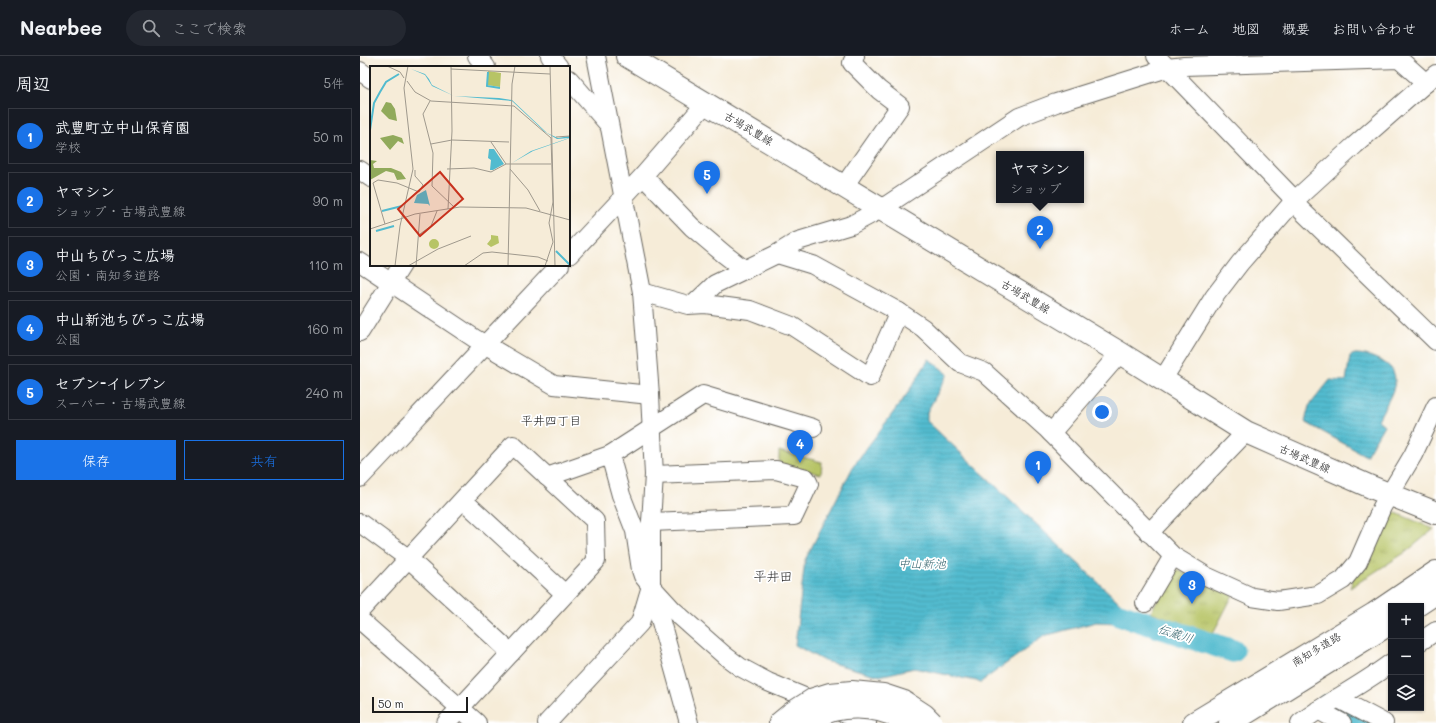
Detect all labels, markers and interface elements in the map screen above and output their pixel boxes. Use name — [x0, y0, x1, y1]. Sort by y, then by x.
search box — [126, 10, 406, 46]
text: Nearbee — [20, 15, 102, 40]
icon: search — [140, 17, 162, 39]
text: ここで検索 — [172, 18, 247, 38]
text: ホーム — [1169, 19, 1210, 38]
text: 地図 — [1232, 19, 1260, 38]
text: 概要 — [1282, 19, 1310, 38]
text: お問い合わせ — [1332, 19, 1416, 38]
inset map — [370, 66, 570, 266]
text: 周辺 — [16, 72, 50, 94]
text: 5件 — [323, 74, 344, 91]
street label: 古場武豊線 — [722, 107, 776, 149]
text: 武豊町立中山保育園 — [55, 117, 190, 137]
text: 1 — [27, 128, 33, 145]
text: 50 m — [313, 128, 343, 145]
text: 学校 — [55, 138, 81, 155]
popup — [996, 151, 1084, 203]
text: ヤマシン — [1010, 158, 1070, 178]
pin: 5 — [694, 161, 720, 194]
text: ショップ — [1010, 179, 1061, 196]
text: ヤマシン — [55, 181, 115, 201]
text: 2 — [26, 192, 34, 209]
text: 90 m — [313, 192, 343, 209]
text: ショップ · 古場武豊線 — [55, 202, 185, 219]
pin: 2 — [1027, 216, 1053, 249]
text: 中山ちびっこ広場 — [55, 245, 175, 265]
text: 3 — [26, 256, 34, 273]
text: 110 m — [309, 256, 343, 273]
text: 公園 · 南知多道路 — [55, 266, 160, 283]
street label: 古場武豊線 — [999, 275, 1053, 317]
text: 中山新池ちびっこ広場 — [55, 309, 205, 329]
text: 4 — [26, 320, 34, 337]
text: 160 m — [307, 320, 343, 337]
text: 公園 — [55, 330, 81, 347]
text: セブン-イレブン — [55, 373, 166, 393]
text: 5 — [26, 384, 34, 401]
text: 240 m — [306, 384, 343, 401]
text: スーパー · 古場武豊線 — [55, 394, 185, 411]
your location — [1092, 402, 1112, 422]
district label: 平井四丁目 — [521, 412, 581, 428]
pin: 4 — [787, 430, 813, 463]
button: 保存 — [16, 440, 176, 480]
button: 共有 — [184, 440, 344, 480]
street label: 古場武豊線 — [1277, 440, 1333, 476]
pin: 1 — [1025, 451, 1051, 484]
water label: 中山新池 — [898, 555, 947, 571]
district label: 平井田 — [753, 567, 793, 584]
pin: 3 — [1179, 571, 1205, 604]
map controls — [1388, 603, 1424, 711]
button: + — [1388, 603, 1424, 639]
water label: 伝蔵川 — [1156, 620, 1196, 646]
street label: 南知多道路 — [1289, 628, 1343, 670]
button: − — [1388, 639, 1424, 675]
button: layers — [1388, 675, 1424, 711]
scale bar — [372, 695, 468, 714]
text: 50 m — [378, 696, 404, 711]

